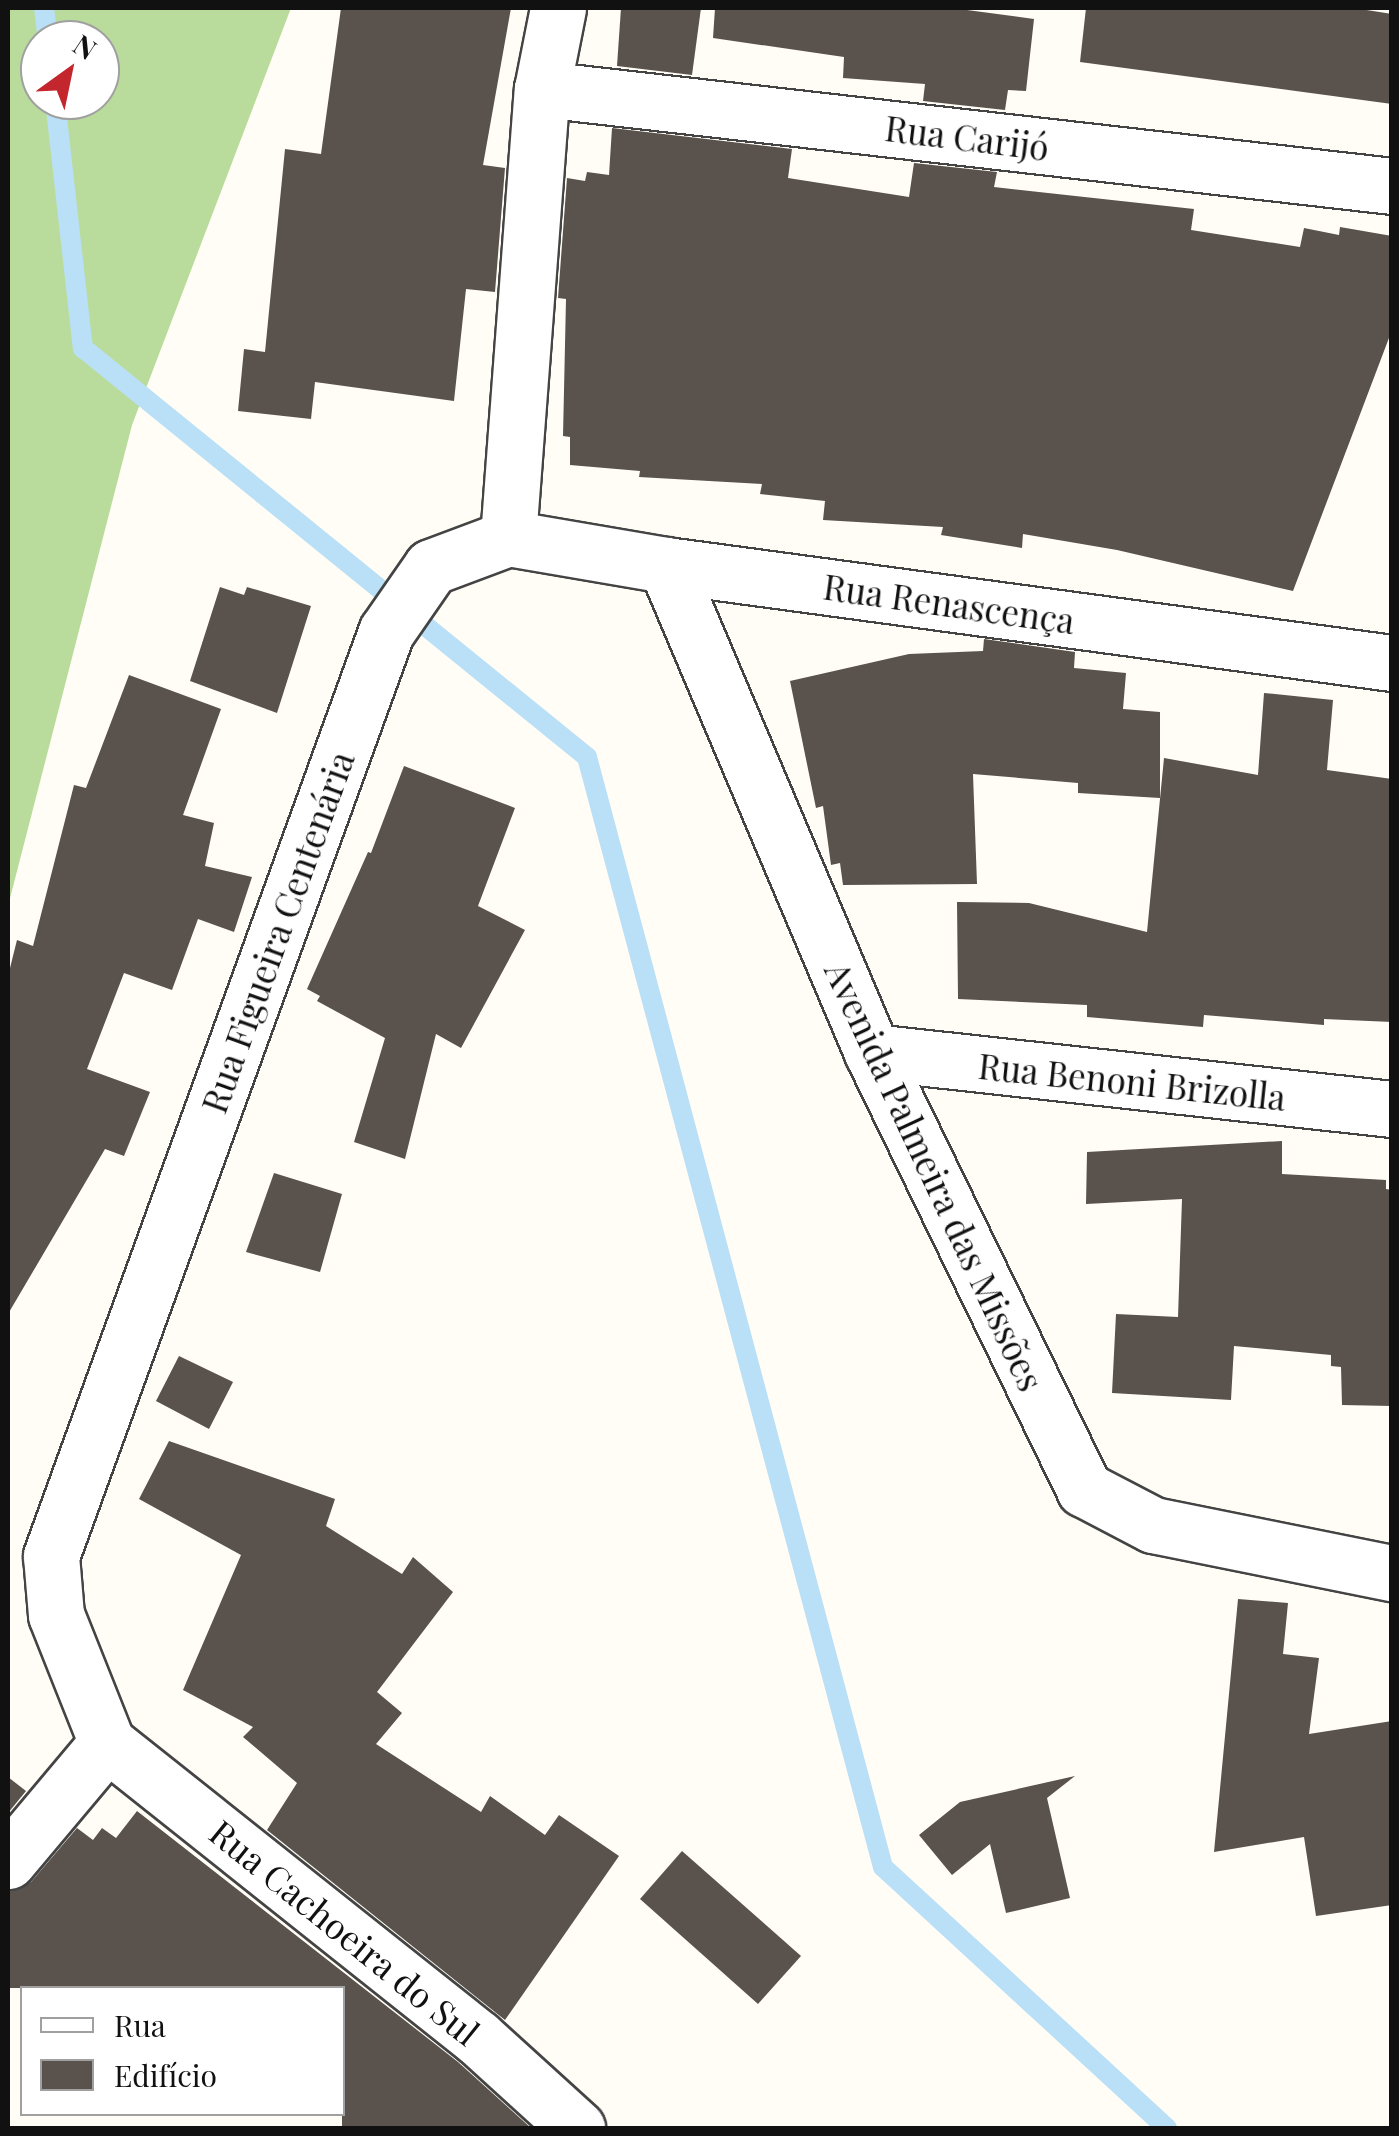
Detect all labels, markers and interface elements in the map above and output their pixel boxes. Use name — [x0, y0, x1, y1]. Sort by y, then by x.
north arrow — [20, 20, 120, 120]
text: N — [67, 25, 104, 67]
street label: Rua Carijó — [883, 106, 1051, 168]
street label: Rua Renascença — [821, 565, 1077, 641]
street label: Rua Figueira Centenária — [192, 745, 362, 1119]
street label: Avenida Palmeira das Missões — [817, 954, 1053, 1398]
street label: Rua Benoni Brizolla — [976, 1044, 1288, 1118]
street label: Rua Cachoeira do Sul — [202, 1810, 488, 2054]
legend — [20, 1986, 345, 2116]
text: Rua — [114, 2005, 166, 2045]
text: Edifício — [114, 2055, 217, 2095]

